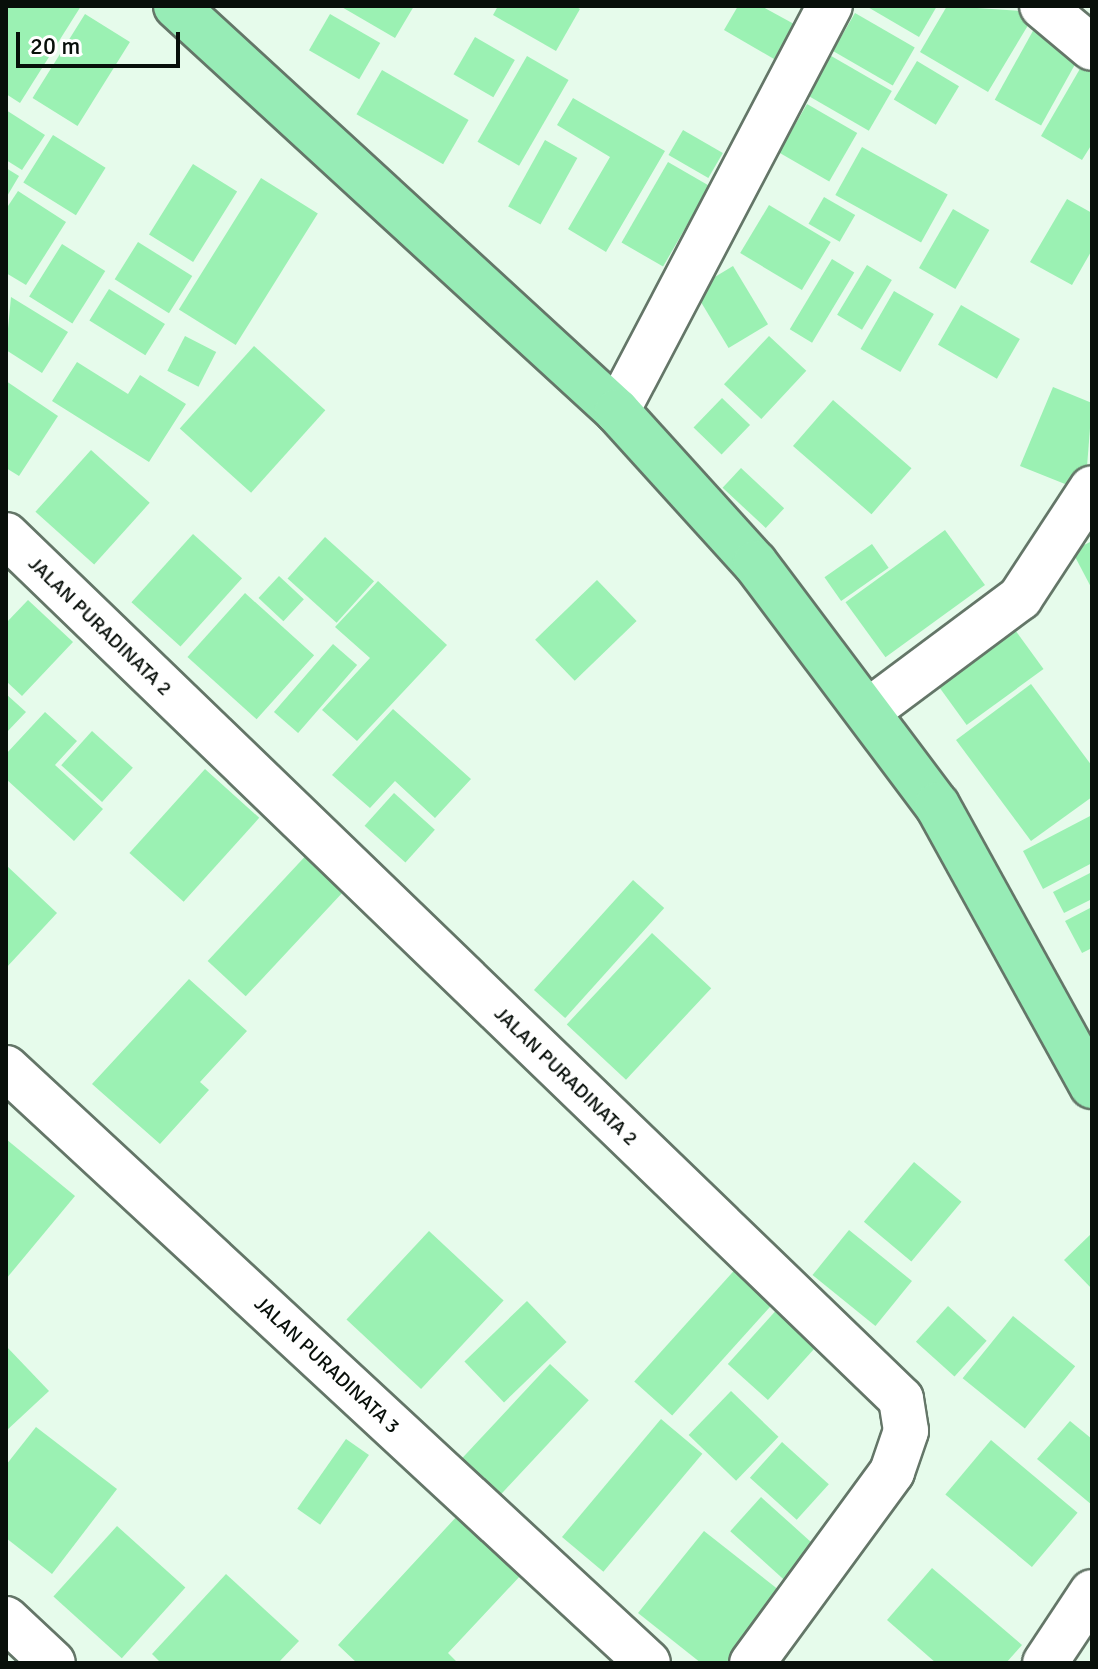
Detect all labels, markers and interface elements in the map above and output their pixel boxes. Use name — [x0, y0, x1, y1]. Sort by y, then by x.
scale bar — [20, 16, 184, 66]
text: 20 m — [30, 31, 80, 61]
street label: JALAN PURADINATA 2 — [23, 551, 177, 701]
street label: JALAN PURADINATA 2 — [489, 1001, 643, 1151]
street label: JALAN PURADINATA 3 — [249, 1292, 405, 1438]

